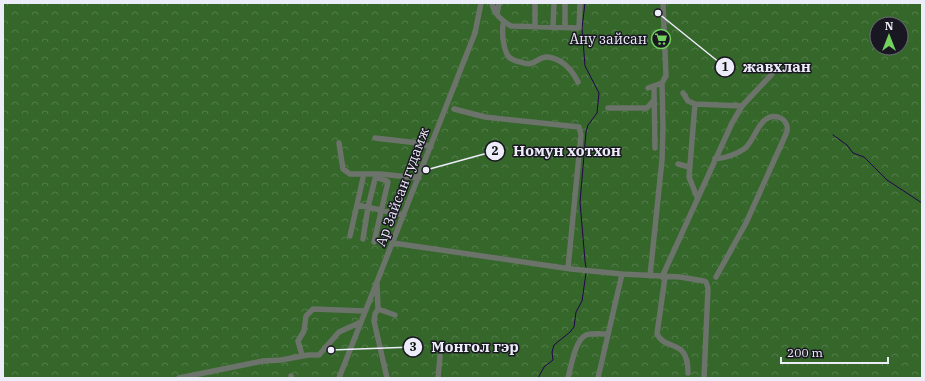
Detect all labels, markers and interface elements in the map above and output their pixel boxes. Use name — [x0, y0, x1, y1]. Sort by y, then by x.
north arrow — [869, 16, 909, 56]
text: N — [885, 19, 894, 33]
supermarket icon: Ану зайсан — [650, 28, 672, 50]
place label: Ану зайсан — [569, 30, 647, 48]
callout: жавхлан — [715, 54, 819, 81]
text: жавхлан — [743, 57, 811, 76]
text: 1 — [721, 59, 729, 74]
street label: Ар Зайсан гудамж — [371, 125, 433, 249]
callout: Номун хотхон — [485, 137, 629, 164]
text: Номун хотхон — [513, 141, 621, 160]
text: 2 — [491, 143, 499, 158]
callout: Монгол гэр — [403, 333, 527, 360]
text: Монгол гэр — [431, 337, 519, 356]
text: 3 — [409, 339, 417, 354]
scale bar — [781, 339, 888, 365]
text: 200 m — [787, 345, 823, 360]

